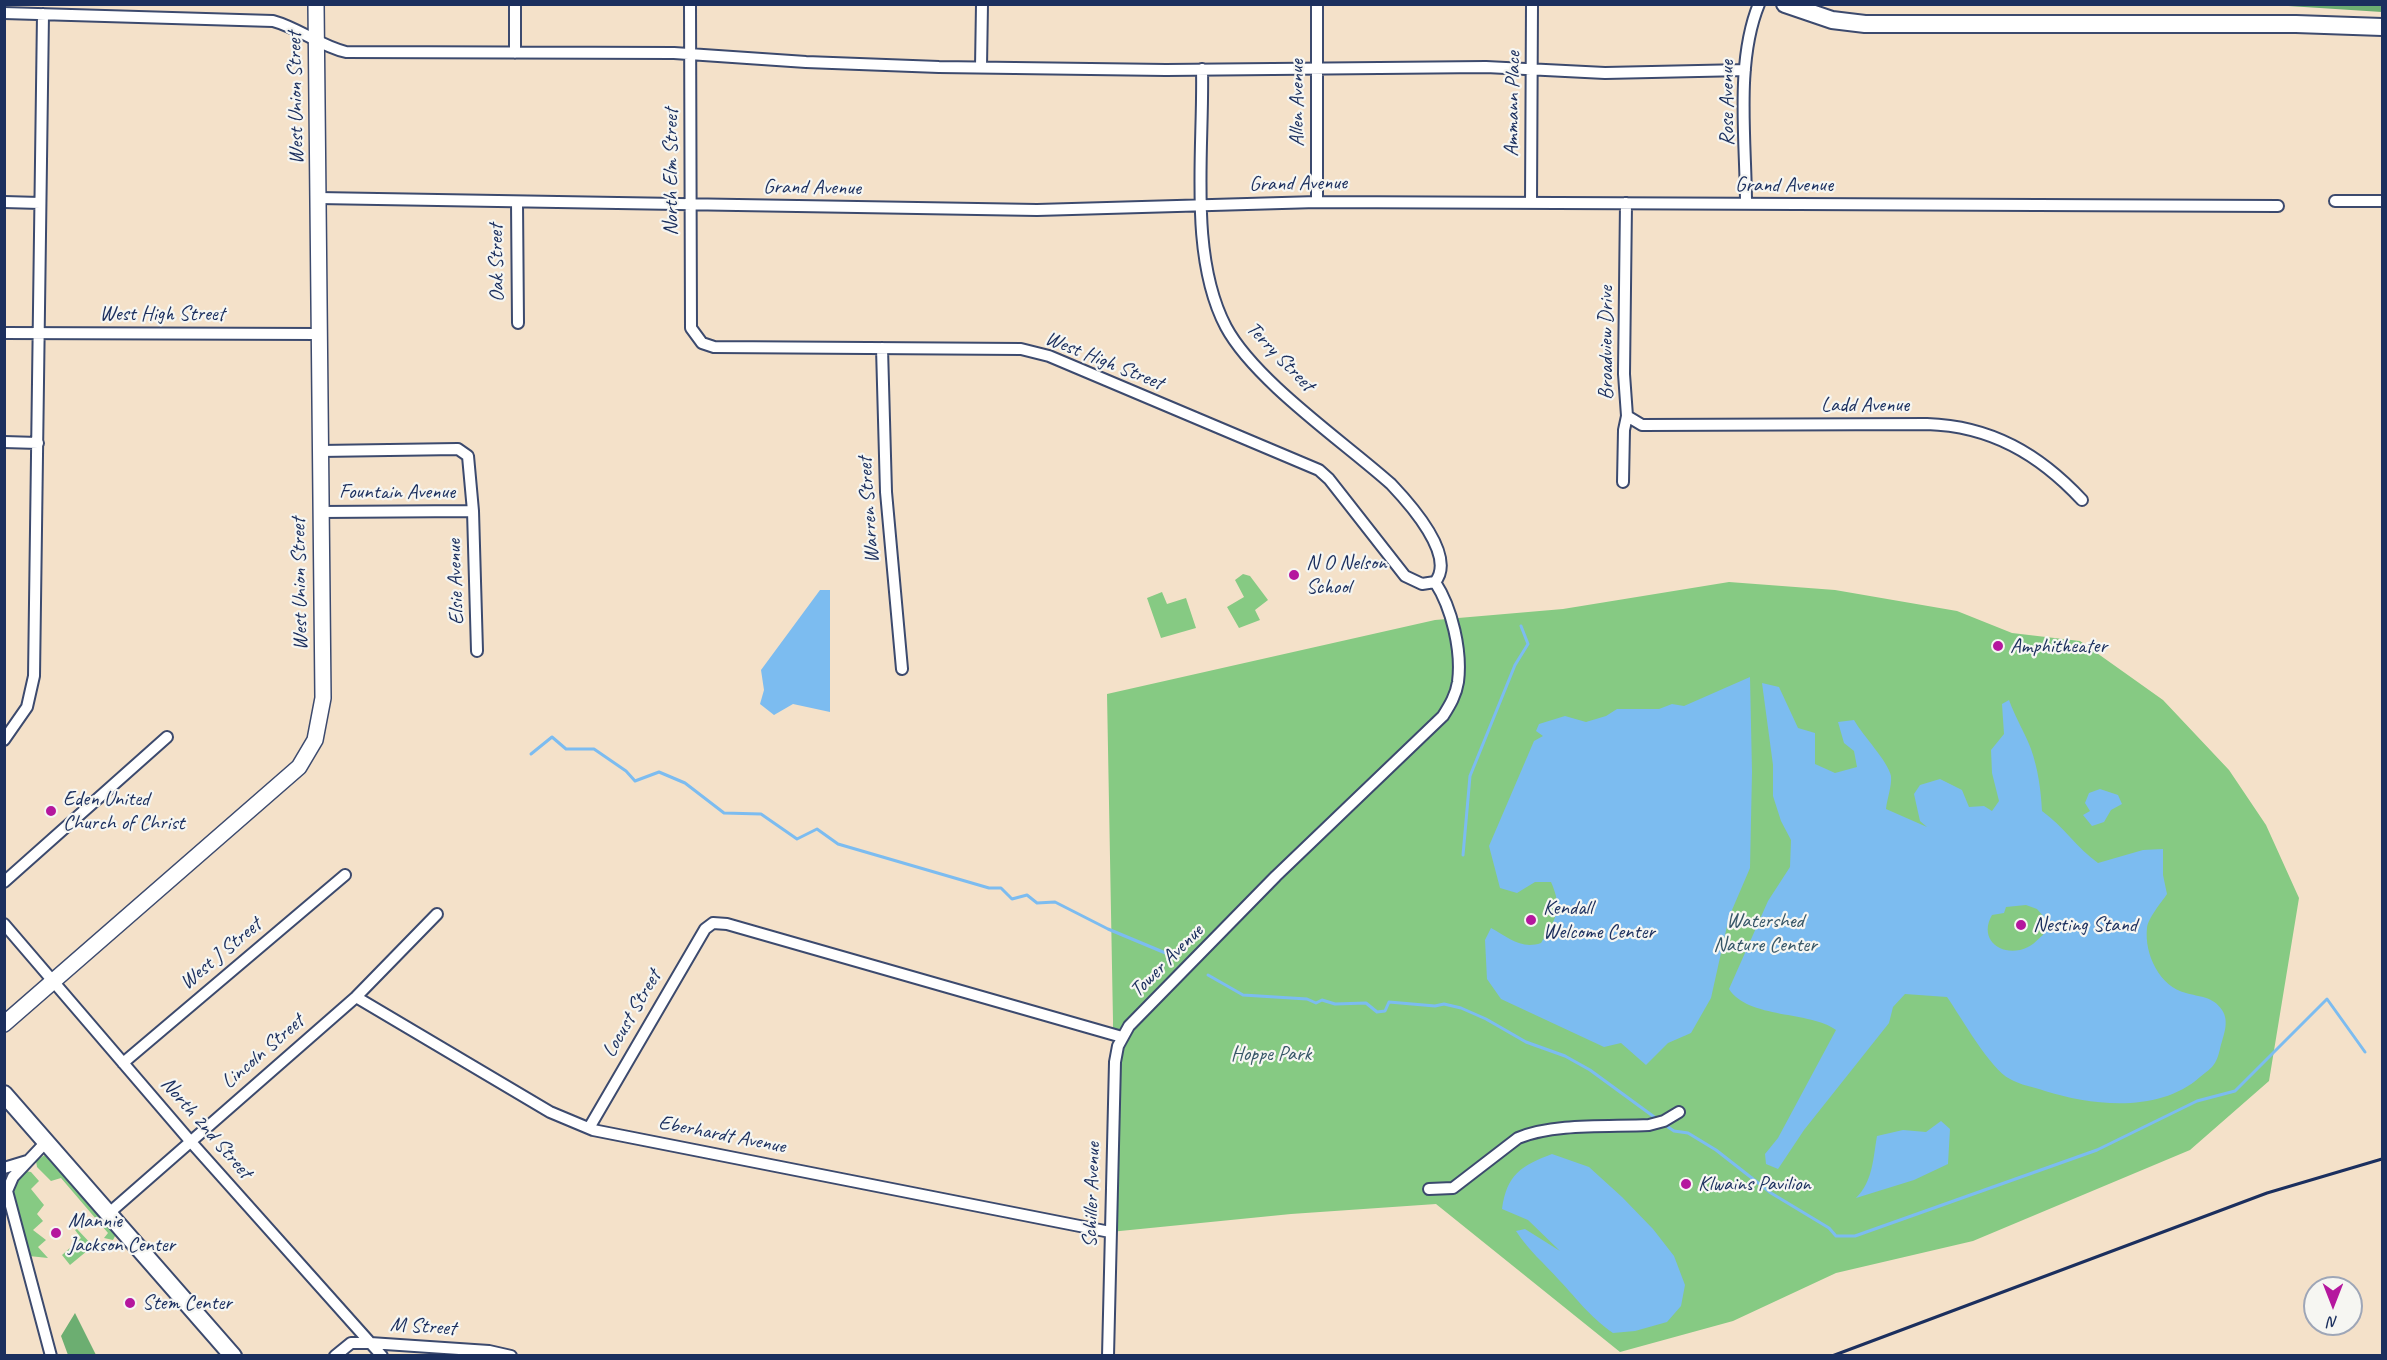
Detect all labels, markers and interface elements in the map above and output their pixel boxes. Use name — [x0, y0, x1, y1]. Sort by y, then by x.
street label: West Union Street — [282, 32, 310, 164]
street label: Ammann Place — [1499, 51, 1527, 157]
street label: Allen Avenue — [1284, 59, 1310, 147]
street label: Rose Avenue — [1714, 60, 1740, 146]
street label: North Elm Street — [658, 108, 684, 236]
street label: Grand Avenue — [1249, 171, 1347, 197]
street label: Grand Avenue — [1735, 172, 1833, 198]
street label: Grand Avenue — [763, 175, 861, 201]
street label: Oak Street — [484, 224, 510, 302]
street label: Broadview Drive — [1593, 286, 1619, 400]
street label: West High Street — [99, 301, 225, 327]
street label: Terry Street — [1240, 317, 1320, 397]
street label: West High Street — [1041, 326, 1167, 396]
street label: Ladd Avenue — [1821, 392, 1909, 418]
street label: Warren Street — [853, 456, 885, 564]
street label: Fountain Avenue — [339, 479, 455, 505]
street label: West Union Street — [286, 518, 314, 650]
street label: Elsie Avenue — [442, 539, 470, 625]
place label: N O Nelson School — [1306, 550, 1387, 600]
marker: N O Nelson School — [1287, 568, 1301, 582]
place label: Amphitheater — [2010, 633, 2107, 659]
marker: Amphitheater — [1991, 639, 2005, 653]
place label: Eden United Church of Christ — [63, 786, 185, 836]
marker: Eden United Church of Christ — [44, 804, 58, 818]
place label: Kendall Welcome Center — [1543, 895, 1655, 945]
park label: Watershed Nature Center — [1713, 908, 1817, 958]
place label: Nesting Stand — [2033, 912, 2137, 938]
street label: West J Street — [175, 913, 267, 995]
marker: Kendall Welcome Center — [1524, 913, 1538, 927]
marker: Nesting Stand — [2014, 918, 2028, 932]
street label: Tower Avenue — [1125, 919, 1209, 1003]
street label: Locust Street — [597, 966, 667, 1062]
street label: Lincoln Street — [217, 1009, 309, 1095]
park label: Hoppe Park — [1231, 1041, 1311, 1067]
street label: North 2nd Street — [155, 1072, 257, 1184]
street label: Eberhardt Avenue — [656, 1110, 788, 1160]
street label: Schiller Avenue — [1078, 1142, 1106, 1248]
place label: Klwains Pavilion — [1698, 1171, 1811, 1197]
marker: Klwains Pavilion — [1679, 1177, 1693, 1191]
place label: Mannie Jackson Center — [68, 1208, 175, 1258]
marker: Mannie Jackson Center — [49, 1226, 63, 1240]
north arrow — [2303, 1276, 2363, 1336]
place label: Stem Center — [142, 1290, 232, 1316]
marker: Stem Center — [123, 1296, 137, 1310]
street label: M Street — [389, 1312, 457, 1342]
text: N — [2328, 1312, 2338, 1332]

